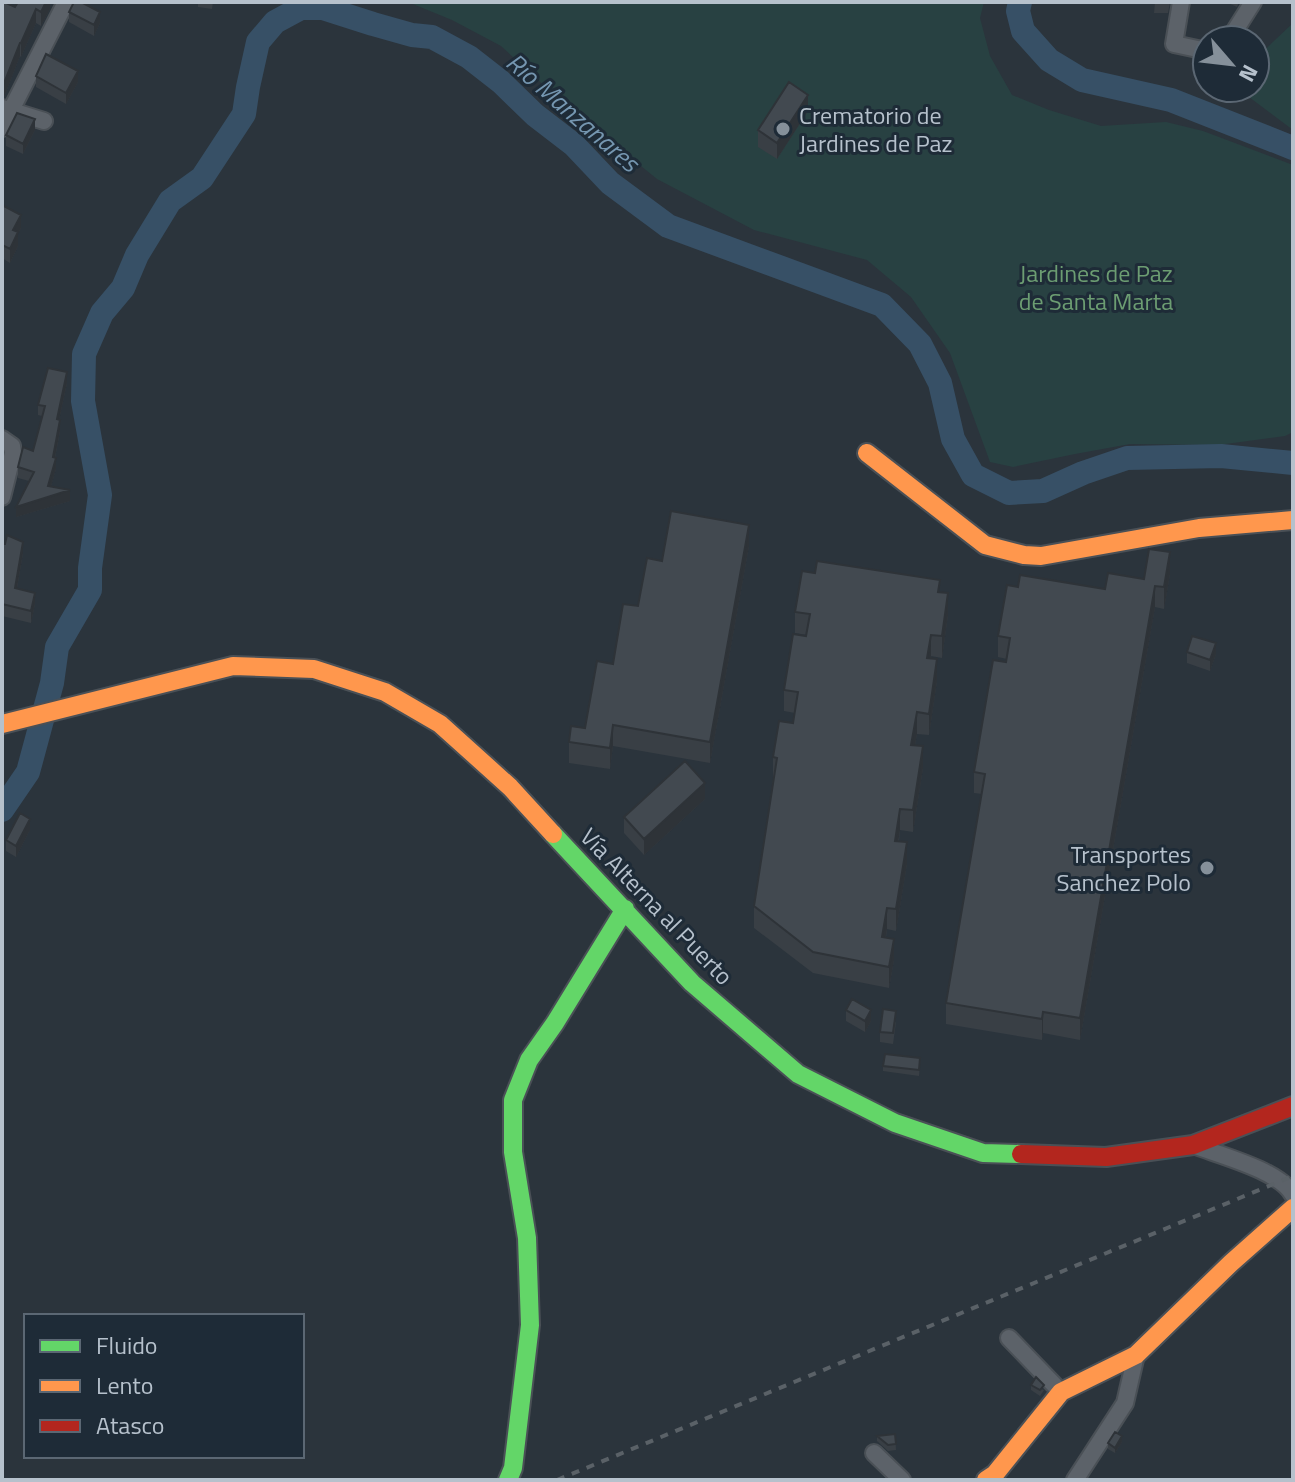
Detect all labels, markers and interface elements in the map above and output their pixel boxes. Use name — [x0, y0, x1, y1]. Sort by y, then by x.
north arrow — [1191, 24, 1271, 104]
water label: Río Manzanares — [498, 43, 650, 182]
text: N — [1230, 59, 1267, 88]
place label: Crematorio de Jardines de Paz — [799, 97, 953, 161]
marker: Crematorio de Jardines de Paz — [774, 120, 792, 138]
park label: Jardines de Paz de Santa Marta — [1019, 255, 1173, 319]
street label: Vía Alterna al Puerto — [572, 819, 742, 993]
place label: Transportes Sanchez Polo — [1056, 836, 1191, 900]
marker: Transportes Sanchez Polo — [1198, 859, 1216, 877]
legend — [24, 1314, 304, 1458]
text: Fluido — [96, 1327, 158, 1363]
text: Lento — [96, 1367, 153, 1403]
text: Atasco — [96, 1407, 165, 1443]

